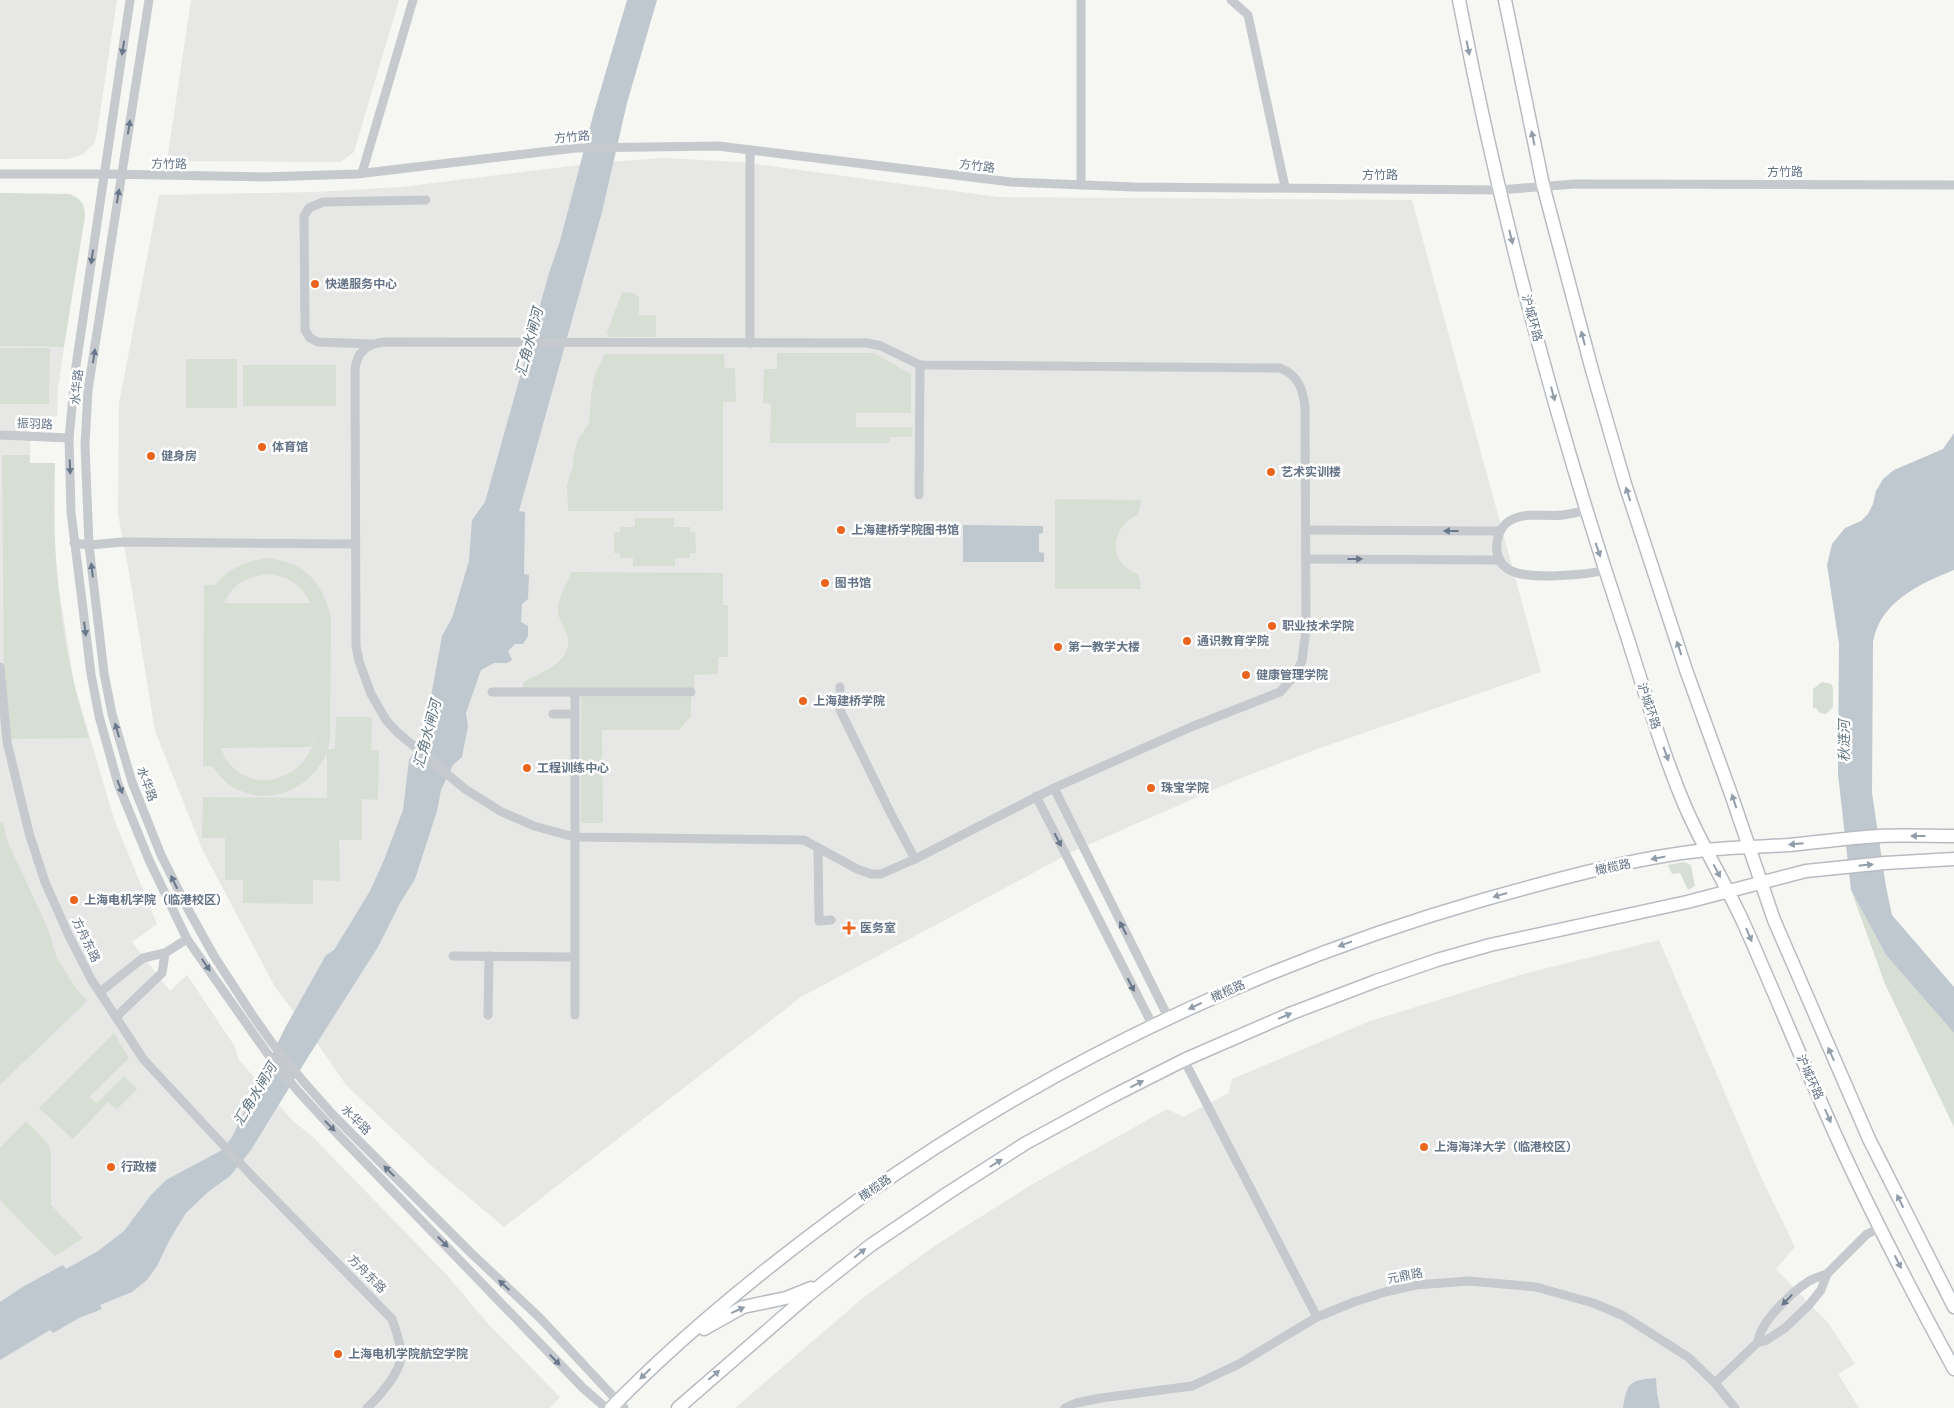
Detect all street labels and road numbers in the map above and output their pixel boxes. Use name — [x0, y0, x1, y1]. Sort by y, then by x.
street label: 方竹路 — [553, 128, 591, 146]
street label: 方竹路 — [151, 157, 187, 171]
street label: 方竹路 — [958, 157, 996, 175]
street label: 方竹路 — [1767, 165, 1803, 179]
street label: 方竹路 — [1362, 168, 1398, 182]
street label: 沪城环路 — [1519, 293, 1545, 343]
street label: 水华路 — [68, 368, 86, 406]
street label: 振羽路 — [17, 416, 53, 432]
street label: 沪城环路 — [1635, 681, 1663, 731]
street label: 水华路 — [134, 765, 160, 803]
street label: 橄榄路 — [1594, 856, 1632, 878]
street label: 方舟东路 — [69, 915, 103, 965]
street label: 橄榄路 — [1209, 977, 1247, 1005]
street label: 沪城环路 — [1794, 1052, 1826, 1102]
street label: 水华路 — [338, 1102, 374, 1138]
street label: 橄榄路 — [856, 1172, 894, 1204]
street label: 方舟东路 — [345, 1252, 389, 1296]
street label: 元鼎路 — [1386, 1266, 1424, 1286]

